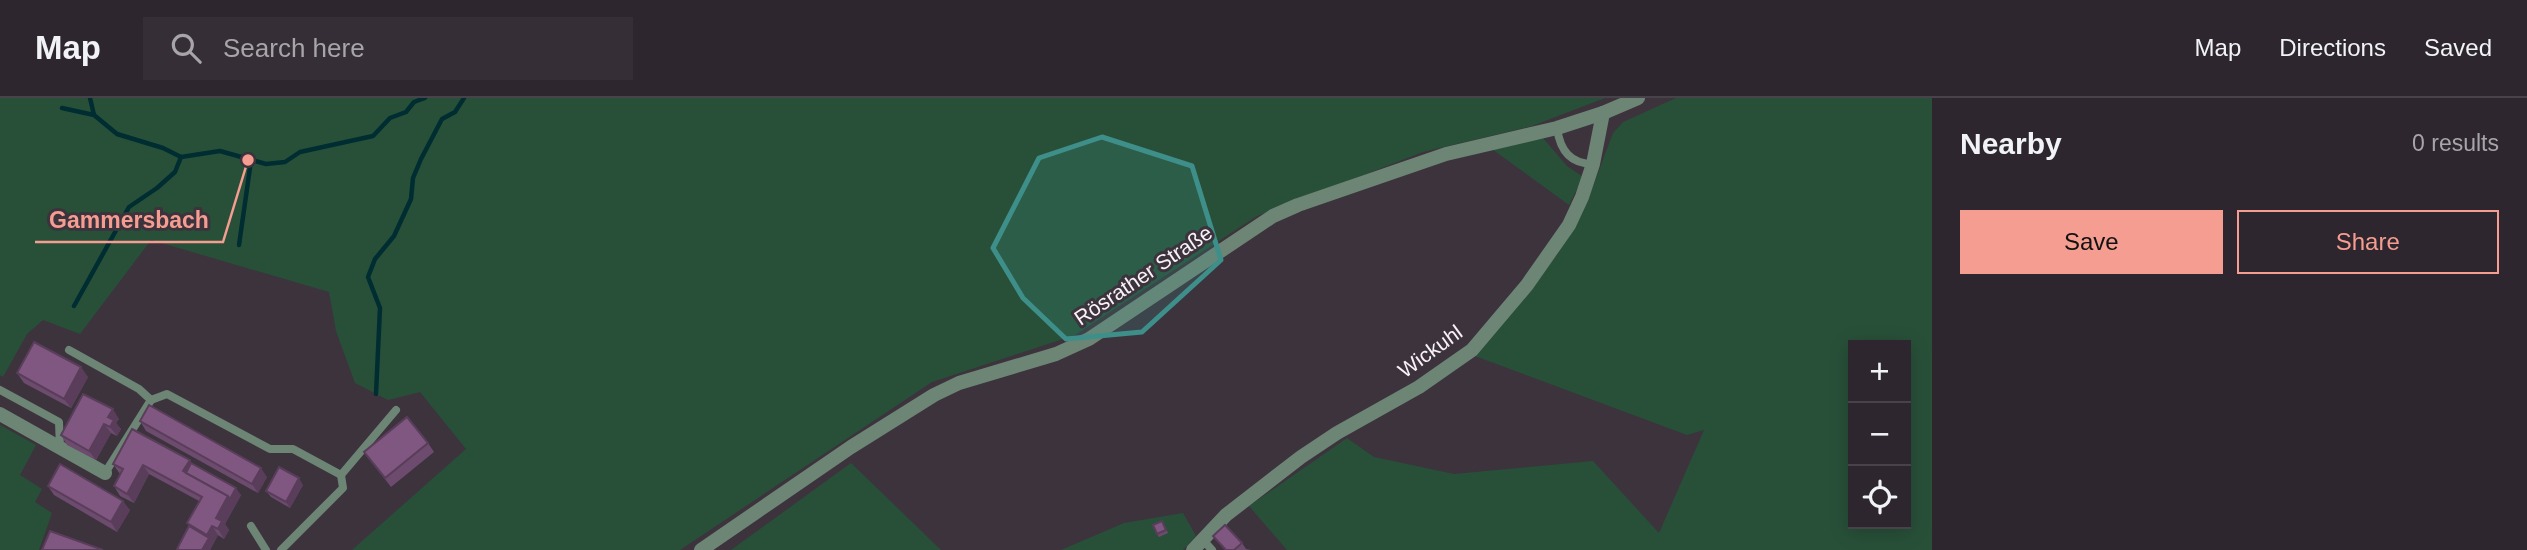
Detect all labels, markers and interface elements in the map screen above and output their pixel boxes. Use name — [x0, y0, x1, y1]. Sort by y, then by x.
search box — [143, 17, 633, 80]
text: Map — [35, 29, 101, 66]
icon: search — [167, 29, 205, 67]
text: Search here — [223, 33, 365, 63]
text: Map — [2195, 34, 2241, 61]
text: Directions — [2279, 34, 2386, 61]
text: Saved — [2424, 34, 2492, 61]
text: Nearby — [1960, 127, 2062, 160]
text: 0 results — [2412, 130, 2499, 156]
callout: Gammersbach — [35, 198, 223, 242]
text: Gammersbach — [49, 207, 209, 233]
button: Save — [1960, 210, 2223, 274]
button: Share — [2237, 210, 2499, 274]
street label: Rösrather Straße — [1070, 220, 1216, 330]
street label: Wickuhl — [1394, 320, 1466, 382]
map controls — [1848, 340, 1911, 529]
button: + — [1848, 340, 1911, 403]
button: − — [1848, 403, 1911, 466]
button: locate — [1848, 466, 1911, 529]

